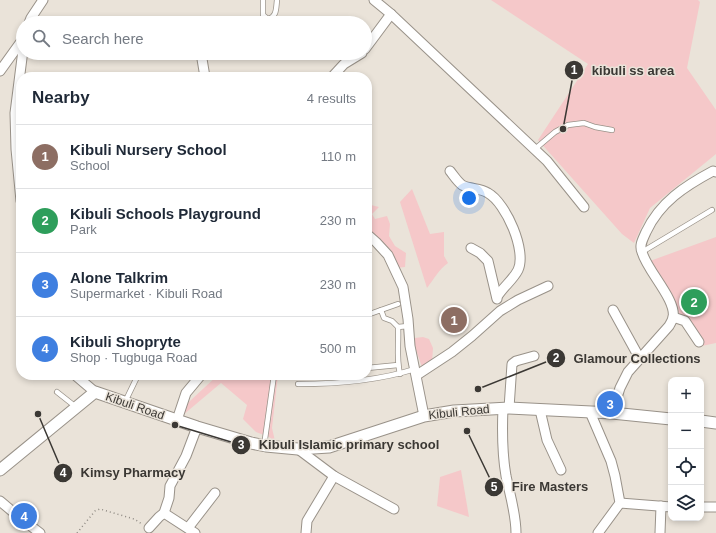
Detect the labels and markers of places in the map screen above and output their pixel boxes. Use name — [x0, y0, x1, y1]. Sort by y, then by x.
callout: kibuli ss area — [564, 58, 683, 83]
pin: 2 — [681, 287, 707, 317]
pin: 1 — [441, 305, 467, 335]
callout: Glamour Collections — [546, 346, 709, 371]
pin: 3 — [597, 389, 623, 419]
callout: Kibuli Islamic primary school — [231, 432, 447, 457]
callout: Kimsy Pharmacy — [53, 460, 193, 485]
callout: Fire Masters — [484, 474, 597, 499]
pin: 4 — [11, 501, 37, 531]

